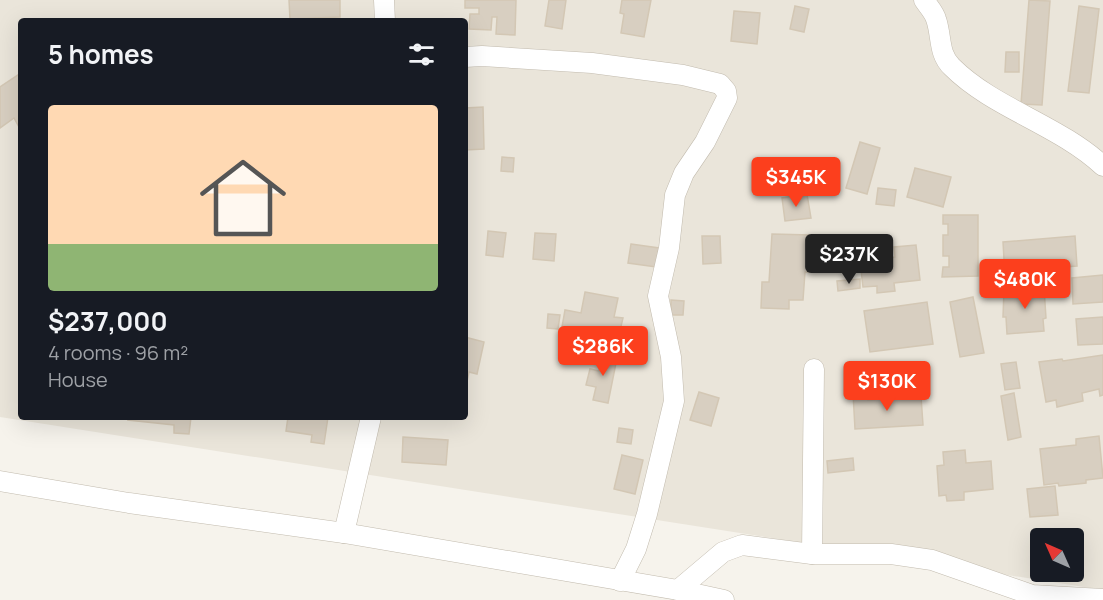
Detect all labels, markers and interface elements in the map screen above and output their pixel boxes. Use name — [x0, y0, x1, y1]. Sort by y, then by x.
text: 5 homes — [48, 36, 154, 72]
icon: filters — [405, 38, 438, 71]
icon: home — [189, 144, 297, 252]
pin: $345K — [754, 157, 838, 208]
text: $345K — [765, 163, 827, 190]
pin: $237K — [807, 234, 891, 285]
text: $237K — [819, 240, 879, 267]
pin: $480K — [983, 259, 1067, 310]
text: $480K — [993, 265, 1057, 292]
text: $237,000 — [48, 303, 168, 339]
pin: $286K — [561, 326, 645, 377]
text: $286K — [572, 332, 634, 359]
text: 4 rooms · 96 m² — [48, 339, 188, 366]
pin: $130K — [845, 361, 929, 412]
text: House — [48, 366, 108, 393]
text: $130K — [857, 367, 917, 394]
north arrow — [1030, 528, 1084, 582]
map controls — [1030, 528, 1084, 582]

